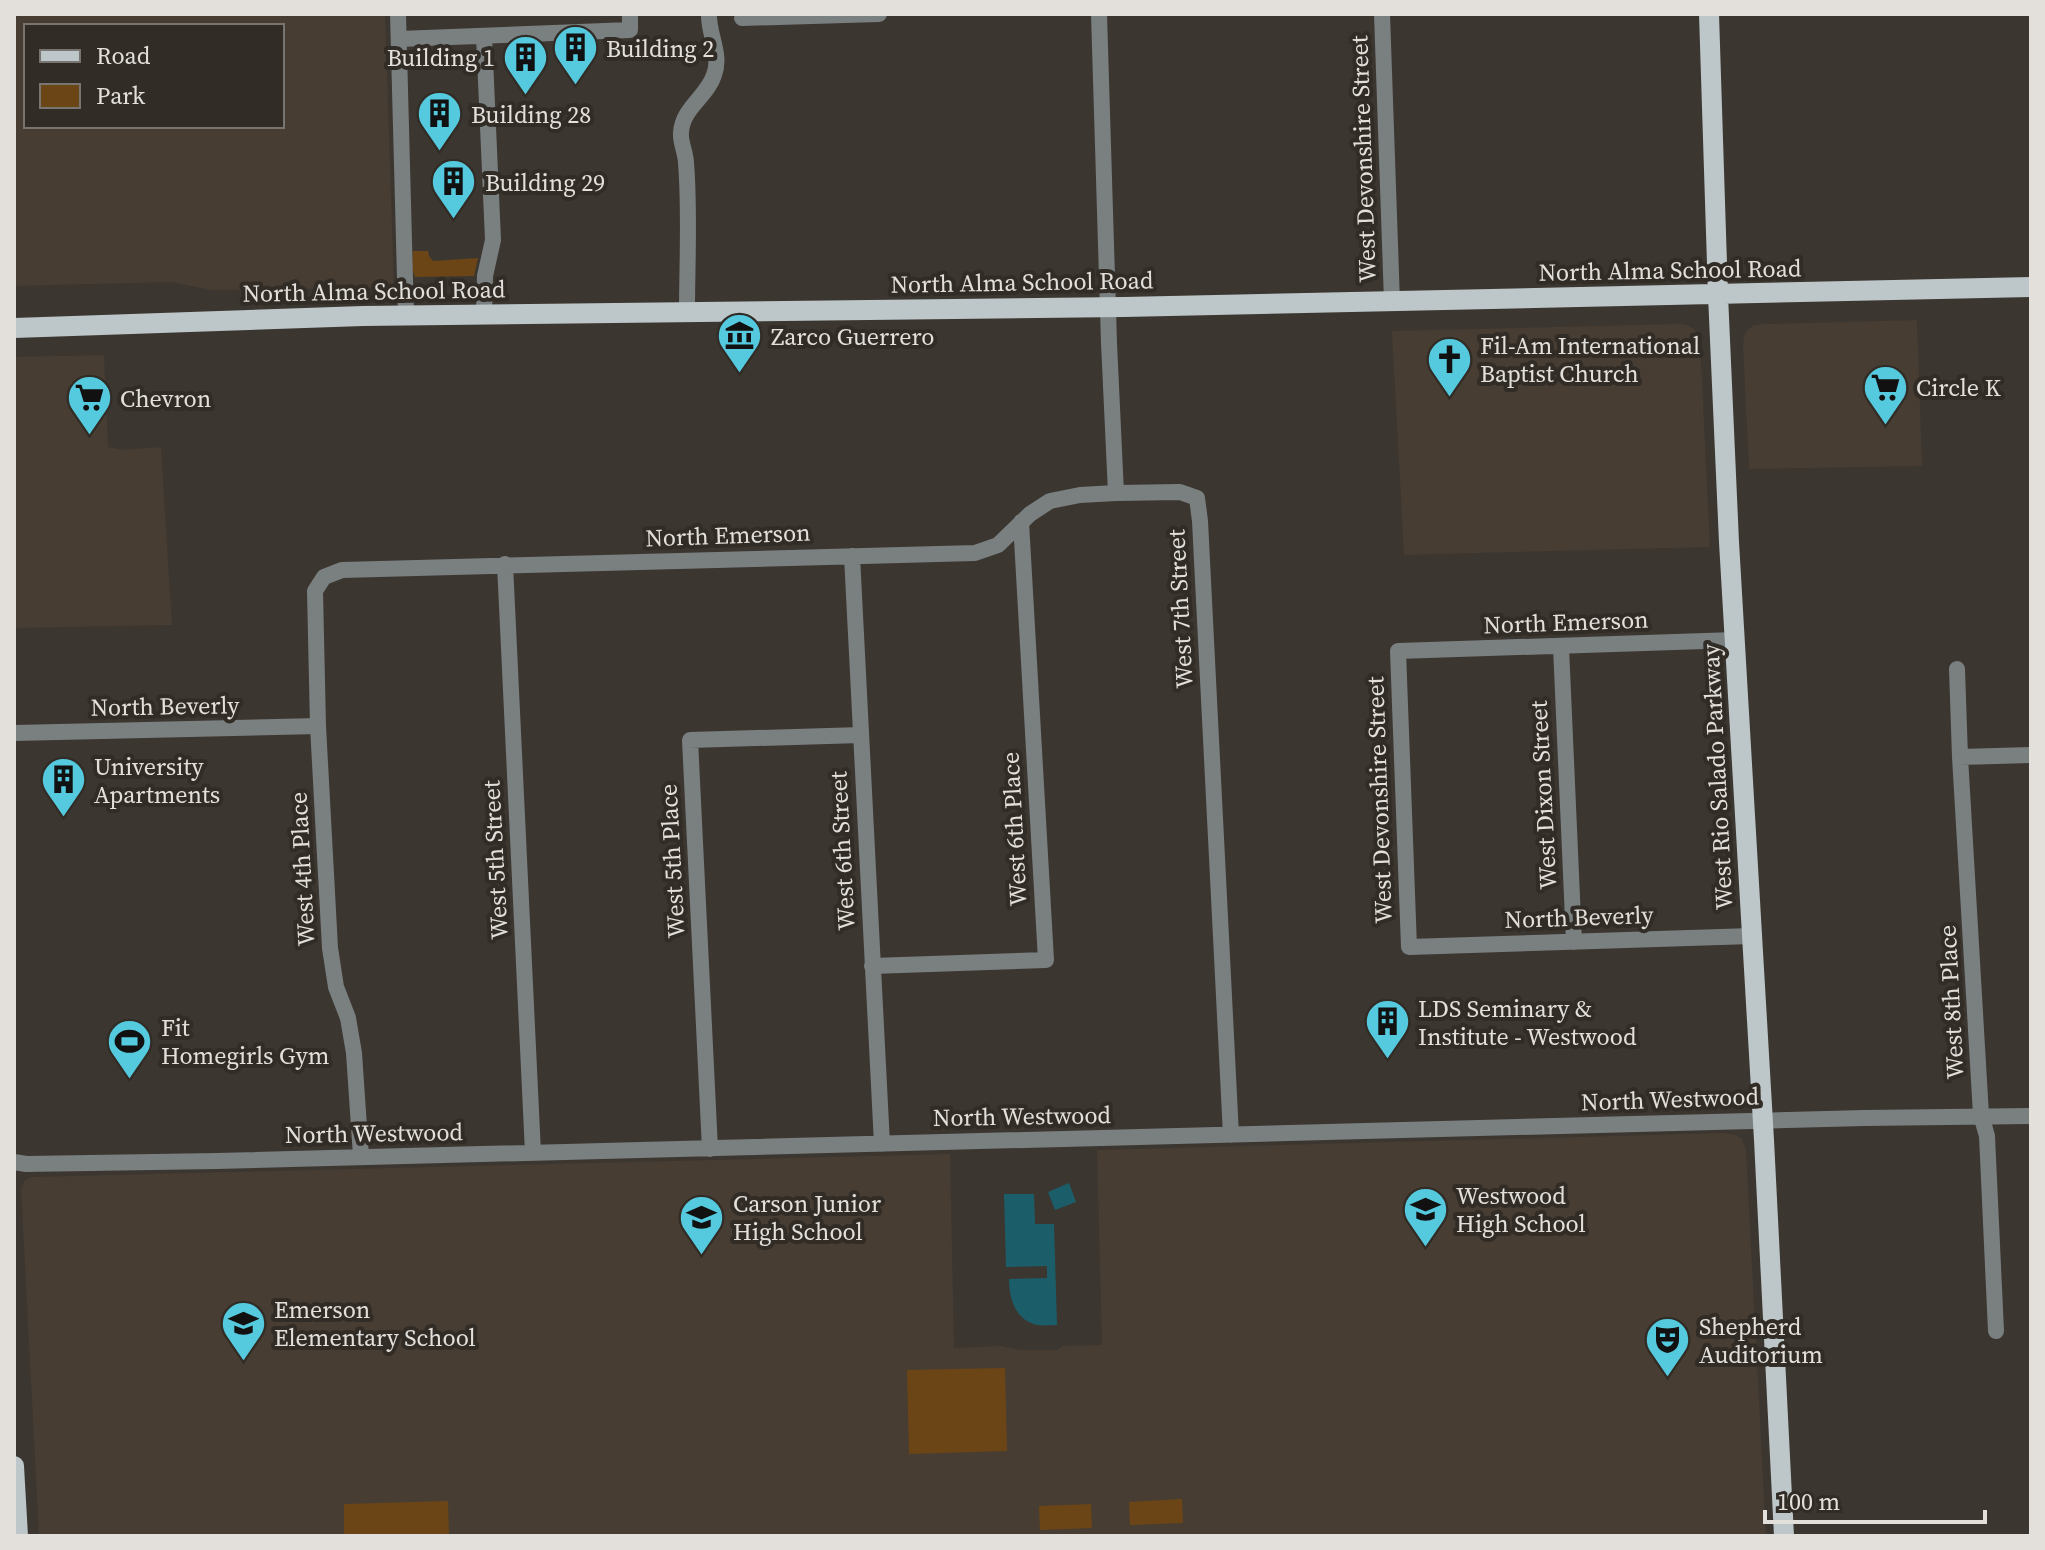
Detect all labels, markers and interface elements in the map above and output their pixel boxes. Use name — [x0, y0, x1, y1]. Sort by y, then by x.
legend — [24, 24, 284, 128]
building icon: Building 2 — [551, 24, 599, 87]
place label: Building 2 — [606, 32, 714, 65]
building icon: Building 1 — [502, 33, 550, 96]
street label: West Devonshire Street — [1342, 35, 1384, 283]
text: Road — [96, 39, 151, 72]
place label: Building 1 — [387, 41, 495, 74]
text: Park — [96, 79, 146, 112]
building icon: Building 28 — [416, 90, 464, 153]
place label: Building 28 — [471, 98, 591, 131]
building icon: Building 29 — [430, 158, 478, 221]
place label: Building 29 — [485, 166, 605, 199]
street label: North Alma School Road — [1538, 251, 1802, 289]
street label: North Alma School Road — [890, 263, 1154, 301]
street label: North Alma School Road — [242, 272, 506, 310]
museum icon: Zarco Guerrero — [716, 312, 764, 375]
place label: Zarco Guerrero — [771, 320, 934, 353]
place label: Fil-Am International Baptist Church — [1480, 329, 1700, 390]
church icon: Fil-Am International Baptist Church — [1425, 335, 1473, 398]
supermarket icon: Circle K — [1861, 363, 1909, 426]
place label: Circle K — [1916, 371, 2001, 404]
supermarket icon: Chevron — [65, 374, 113, 437]
place label: Chevron — [120, 382, 211, 415]
street label: North Emerson — [645, 516, 811, 554]
street label: West 7th Street — [1159, 528, 1201, 689]
street label: North Emerson — [1483, 603, 1649, 641]
street label: West Rio Salado Parkway — [1694, 642, 1740, 911]
street label: West Devonshire Street — [1358, 676, 1400, 924]
street label: North Beverly — [90, 688, 240, 724]
street label: West Dixon Street — [1522, 700, 1564, 890]
place label: University Apartments — [94, 750, 220, 811]
street label: West 6th Place — [993, 751, 1035, 907]
building icon: University Apartments — [39, 756, 87, 819]
street label: West 6th Street — [821, 770, 863, 931]
street label: West 5th Street — [474, 779, 516, 940]
street label: West 5th Place — [651, 783, 693, 939]
street label: West 4th Place — [281, 791, 323, 947]
street label: North Beverly — [1504, 898, 1655, 936]
street label: West 8th Place — [1930, 924, 1972, 1080]
place label: LDS Seminary & Institute - Westwood — [1418, 992, 1637, 1053]
building icon: LDS Seminary & Institute - Westwood — [1363, 998, 1411, 1061]
place label: Fit Homegirls Gym — [161, 1011, 329, 1072]
sports icon: Fit Homegirls Gym — [106, 1017, 154, 1080]
street label: North Westwood — [1580, 1079, 1760, 1119]
street label: North Westwood — [933, 1098, 1112, 1134]
street label: North Westwood — [285, 1115, 464, 1151]
place label: Westwood High School — [1456, 1179, 1586, 1240]
school or university icon: Westwood High School — [1401, 1185, 1449, 1248]
place label: Carson Junior High School — [733, 1187, 881, 1248]
school or university icon: Carson Junior High School — [678, 1193, 726, 1256]
place label: Emerson Elementary School — [274, 1293, 476, 1354]
school or university icon: Emerson Elementary School — [219, 1299, 267, 1362]
place label: Shepherd Auditorium — [1699, 1310, 1823, 1371]
theatre icon: Shepherd Auditorium — [1644, 1316, 1692, 1379]
scale bar — [1765, 1474, 1985, 1524]
text: 100 m — [1777, 1485, 1840, 1518]

